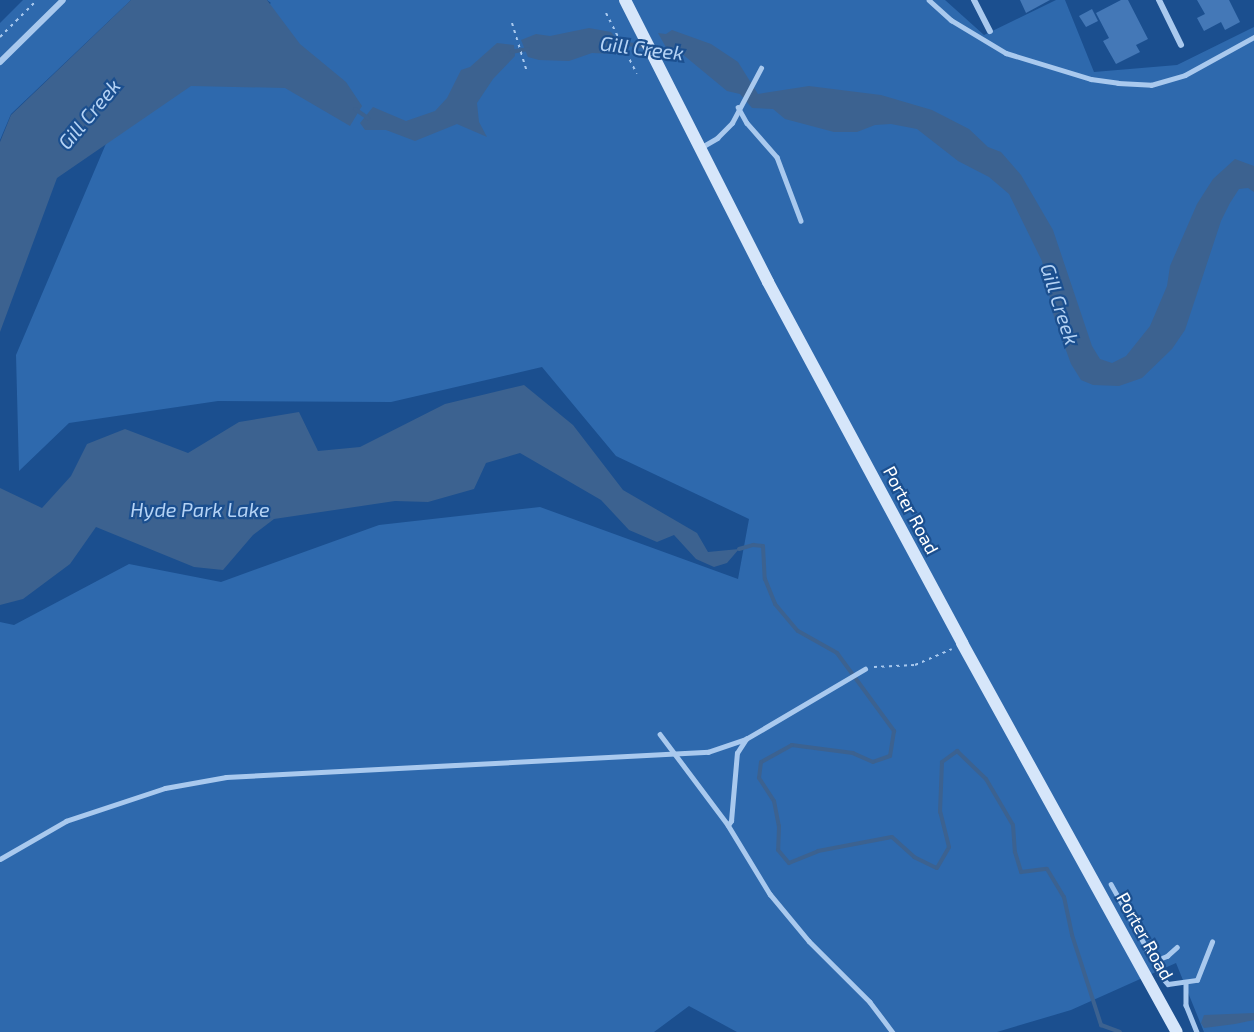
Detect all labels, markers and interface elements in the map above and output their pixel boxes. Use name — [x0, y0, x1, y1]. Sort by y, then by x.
water label: Gill Creek — [599, 31, 685, 65]
water label: Gill Creek — [53, 74, 125, 154]
water label: Gill Creek — [1036, 260, 1084, 348]
street label: Porter Road — [879, 462, 943, 558]
water label: Hyde Park Lake — [130, 497, 270, 521]
street label: Porter Road — [1112, 888, 1178, 984]

